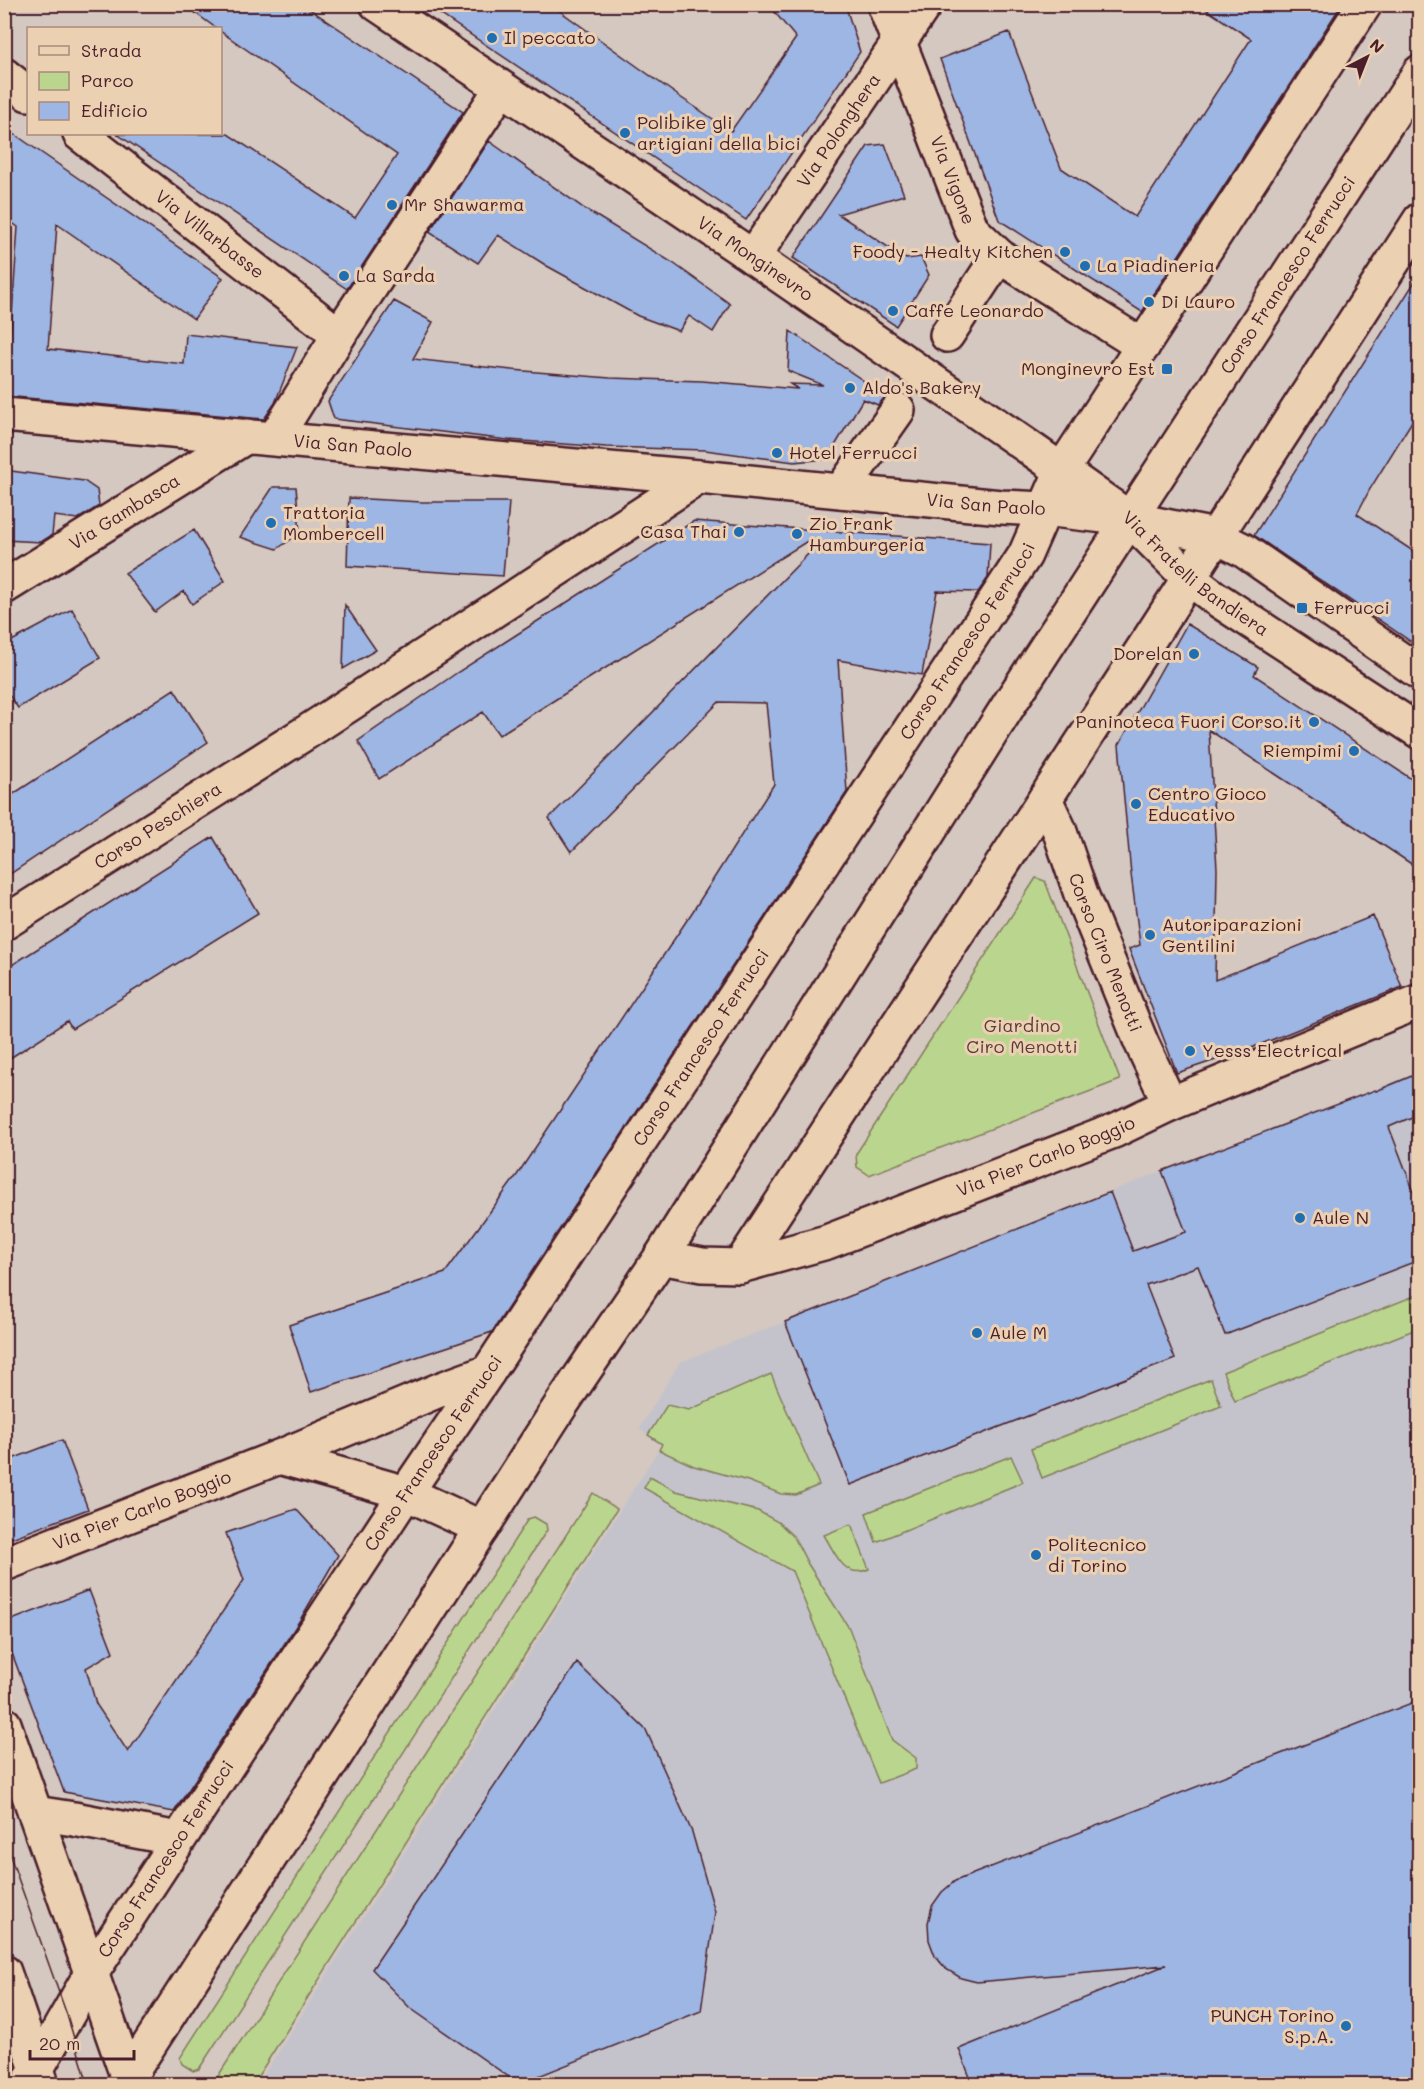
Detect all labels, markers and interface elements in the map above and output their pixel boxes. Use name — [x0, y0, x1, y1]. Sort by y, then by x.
place label: Il peccato — [504, 25, 596, 49]
legend — [27, 27, 222, 135]
north arrow — [1337, 27, 1397, 87]
marker: Il peccato — [485, 31, 499, 45]
text: N — [1366, 34, 1389, 57]
text: Strada — [81, 38, 142, 62]
text: Parco — [81, 68, 134, 92]
street label: Via Polonghera — [791, 68, 886, 192]
text: Edificio — [81, 98, 148, 122]
place label: Polibike gli artigiani della bici — [637, 110, 801, 155]
marker: Polibike gli artigiani della bici — [618, 126, 632, 140]
street label: Via Vigone — [925, 132, 982, 228]
street label: Corso Francesco Ferrucci — [1214, 171, 1360, 378]
street label: Via Villarbasse — [151, 184, 270, 284]
place label: Mr Shawarma — [404, 192, 524, 216]
marker: Mr Shawarma — [385, 198, 399, 212]
street label: Via Monginevro — [693, 210, 819, 306]
place label: Foody - Healty Kitchen — [853, 239, 1053, 263]
marker: Foody - Healty Kitchen — [1058, 245, 1072, 259]
place label: La Piadineria — [1097, 253, 1215, 277]
marker: La Piadineria — [1078, 259, 1092, 273]
place label: La Sarda — [356, 263, 435, 287]
marker: La Sarda — [337, 269, 351, 283]
place label: Di Lauro — [1161, 289, 1235, 313]
marker: Di Lauro — [1142, 295, 1156, 309]
place label: Caffe Leonardo — [905, 298, 1044, 322]
marker: Caffe Leonardo — [886, 304, 900, 318]
place label: Monginevro Est — [1021, 356, 1155, 380]
marker: Monginevro Est — [1160, 362, 1174, 376]
place label: Aldo's Bakery — [862, 375, 981, 399]
marker: Aldo's Bakery — [843, 381, 857, 395]
street label: Via San Paolo — [292, 428, 414, 462]
place label: Hotel Ferrucci — [789, 440, 918, 464]
marker: Hotel Ferrucci — [770, 446, 784, 460]
street label: Via Gambasca — [64, 468, 184, 555]
street label: Via San Paolo — [925, 487, 1046, 520]
place label: Trattoria Mombercell — [283, 500, 385, 545]
street label: Via Fratelli Bandiera — [1118, 505, 1274, 641]
place label: Zio Frank Hamburgeria — [809, 511, 925, 556]
marker: Trattoria Mombercell — [264, 516, 278, 530]
place label: Casa Thai — [640, 519, 727, 543]
marker: Casa Thai — [732, 525, 746, 539]
marker: Zio Frank Hamburgeria — [790, 527, 804, 541]
street label: Corso Francesco Ferrucci — [894, 539, 1040, 744]
place label: Ferrucci — [1314, 595, 1390, 619]
marker: Ferrucci — [1295, 601, 1309, 615]
place label: Dorelan — [1113, 641, 1182, 665]
marker: Dorelan — [1187, 647, 1201, 661]
place label: Paninoteca Fuori Corso.it — [1075, 709, 1302, 733]
marker: Paninoteca Fuori Corso.it — [1307, 715, 1321, 729]
place label: Riempimi — [1263, 738, 1342, 762]
marker: Riempimi — [1347, 744, 1361, 758]
street label: Corso Peschiera — [89, 776, 226, 874]
place label: Centro Gioco Educativo — [1148, 781, 1266, 826]
marker: Centro Gioco Educativo — [1129, 797, 1143, 811]
street label: Corso Ciro Menotti — [1064, 870, 1149, 1035]
place label: Autoriparazioni Gentilini — [1162, 912, 1302, 957]
marker: Autoriparazioni Gentilini — [1143, 928, 1157, 942]
street label: Corso Francesco Ferrucci — [627, 944, 774, 1150]
park label: Giardino Ciro Menotti — [966, 1013, 1078, 1058]
place label: Yesss Electrical — [1202, 1038, 1342, 1062]
marker: Yesss Electrical — [1183, 1044, 1197, 1058]
street label: Via Pier Carlo Boggio — [953, 1110, 1139, 1202]
place label: Aule N — [1312, 1205, 1369, 1229]
marker: Aule N — [1293, 1211, 1307, 1225]
place label: Aule M — [989, 1320, 1047, 1344]
marker: Aule M — [970, 1326, 984, 1340]
street label: Corso Francesco Ferrucci — [358, 1350, 507, 1555]
street label: Via Pier Carlo Boggio — [49, 1464, 235, 1555]
place label: Politecnico di Torino — [1048, 1532, 1146, 1577]
marker: Politecnico di Torino — [1029, 1548, 1043, 1562]
street label: Corso Francesco Ferrucci — [92, 1755, 239, 1962]
place label: PUNCH Torino S.p.A. — [1210, 2003, 1334, 2048]
marker: PUNCH Torino S.p.A. — [1339, 2019, 1353, 2033]
scale bar — [30, 2023, 134, 2061]
text: 20 m — [39, 2031, 80, 2055]

